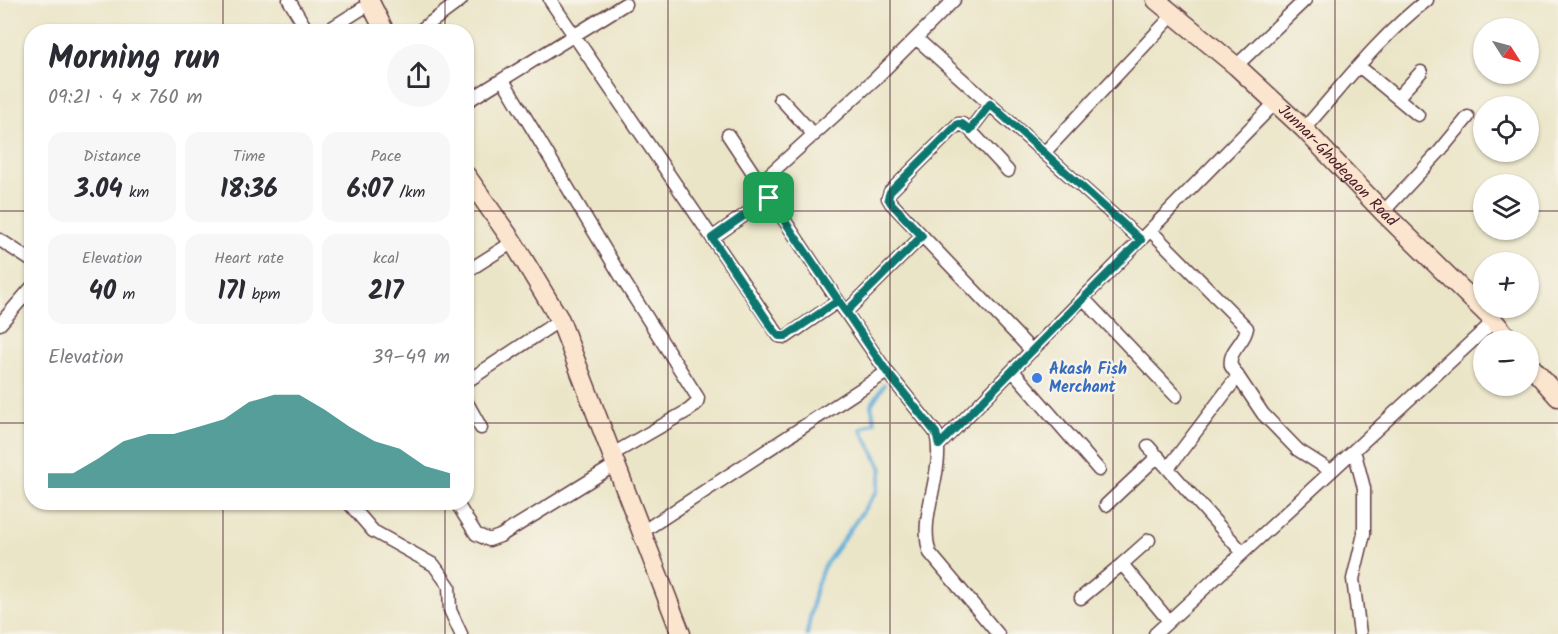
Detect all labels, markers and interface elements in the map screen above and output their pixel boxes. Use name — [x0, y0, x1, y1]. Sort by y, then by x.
north arrow — [1473, 18, 1539, 84]
map controls — [1473, 18, 1539, 396]
text: Morning run — [48, 33, 220, 86]
button: share — [387, 44, 450, 107]
text: 09:21 · 4 × 760 m — [48, 82, 202, 114]
button: locate — [1473, 96, 1539, 162]
street label: Junnar-Ghodegaon Road — [1272, 98, 1404, 233]
text: Distance — [83, 144, 141, 169]
text: Time — [233, 144, 265, 169]
text: Pace — [371, 144, 401, 169]
text: 3.04 — [75, 169, 123, 211]
text: 18:36 — [220, 169, 278, 211]
text: 6:07 — [347, 169, 393, 211]
pin — [743, 172, 794, 223]
button: layers — [1473, 174, 1539, 240]
text: km — [123, 180, 149, 205]
text: /km — [393, 180, 425, 205]
icon: arrive — [752, 181, 785, 214]
text: Elevation — [82, 246, 142, 271]
text: Heart rate — [214, 246, 284, 271]
text: kcal — [373, 246, 399, 271]
button: + — [1473, 252, 1539, 318]
text: 40 — [89, 271, 116, 313]
text: 171 — [217, 271, 245, 313]
text: 217 — [368, 271, 404, 313]
text: m — [116, 282, 135, 307]
text: bpm — [245, 282, 281, 307]
button: − — [1473, 330, 1539, 396]
text: Elevation — [48, 342, 124, 374]
text: 39–49 m — [372, 342, 450, 374]
place label: Akash Fish Merchant — [1049, 357, 1127, 400]
marker: Akash Fish Merchant — [1030, 371, 1044, 385]

